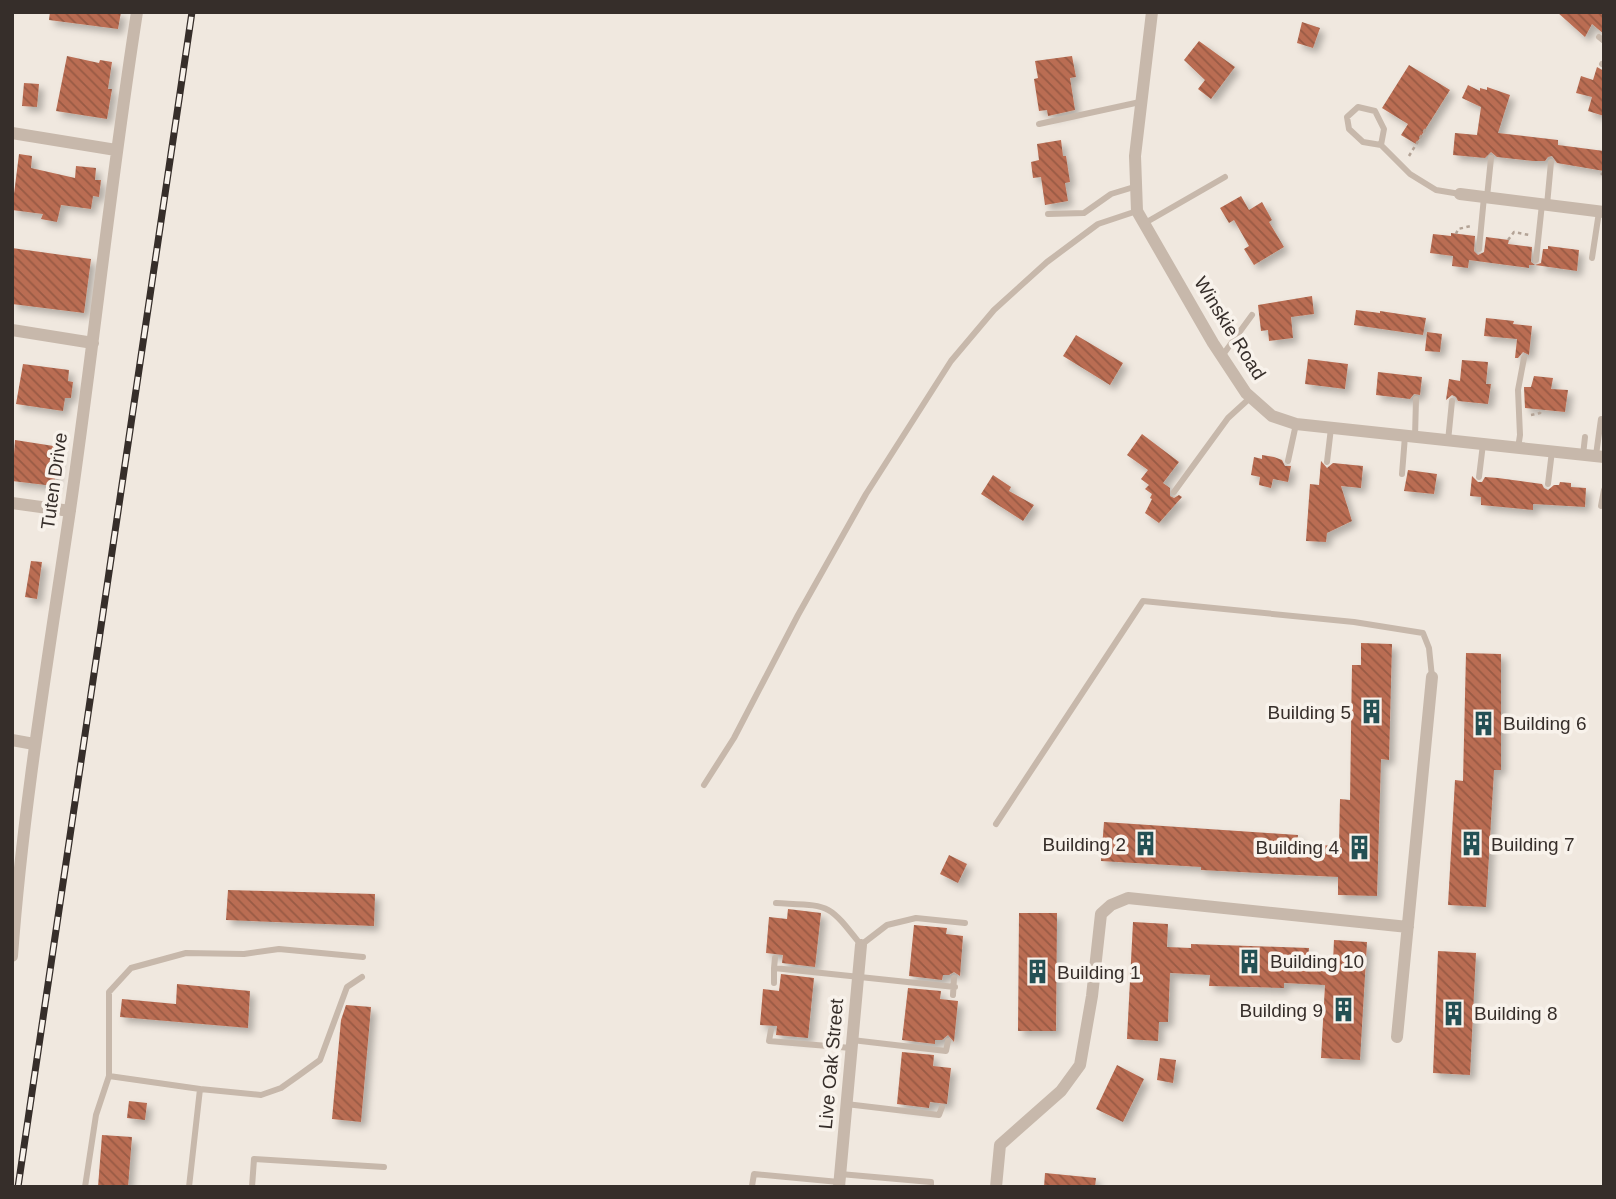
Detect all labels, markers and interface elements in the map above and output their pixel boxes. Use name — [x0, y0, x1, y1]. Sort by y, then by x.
street label: Winskie Road — [1190, 273, 1270, 383]
street label: Tuten Drive — [37, 431, 71, 531]
building icon: Building 5 — [1357, 698, 1385, 726]
place label: Building 5 — [1268, 702, 1351, 723]
building icon: Building 6 — [1469, 709, 1497, 737]
place label: Building 6 — [1503, 713, 1586, 734]
building icon: Building 2 — [1132, 830, 1160, 858]
building icon: Building 7 — [1457, 830, 1485, 858]
building icon: Building 4 — [1345, 833, 1373, 861]
place label: Building 2 — [1043, 834, 1126, 855]
place label: Building 7 — [1491, 834, 1574, 855]
place label: Building 4 — [1256, 837, 1339, 858]
building icon: Building 10 — [1236, 947, 1264, 975]
place label: Building 10 — [1270, 951, 1364, 972]
building icon: Building 1 — [1023, 958, 1051, 986]
place label: Building 1 — [1057, 962, 1140, 983]
building icon: Building 9 — [1329, 996, 1357, 1024]
street label: Live Oak Street — [815, 997, 847, 1130]
building icon: Building 8 — [1440, 999, 1468, 1027]
place label: Building 9 — [1240, 1000, 1323, 1021]
place label: Building 8 — [1474, 1003, 1557, 1024]

